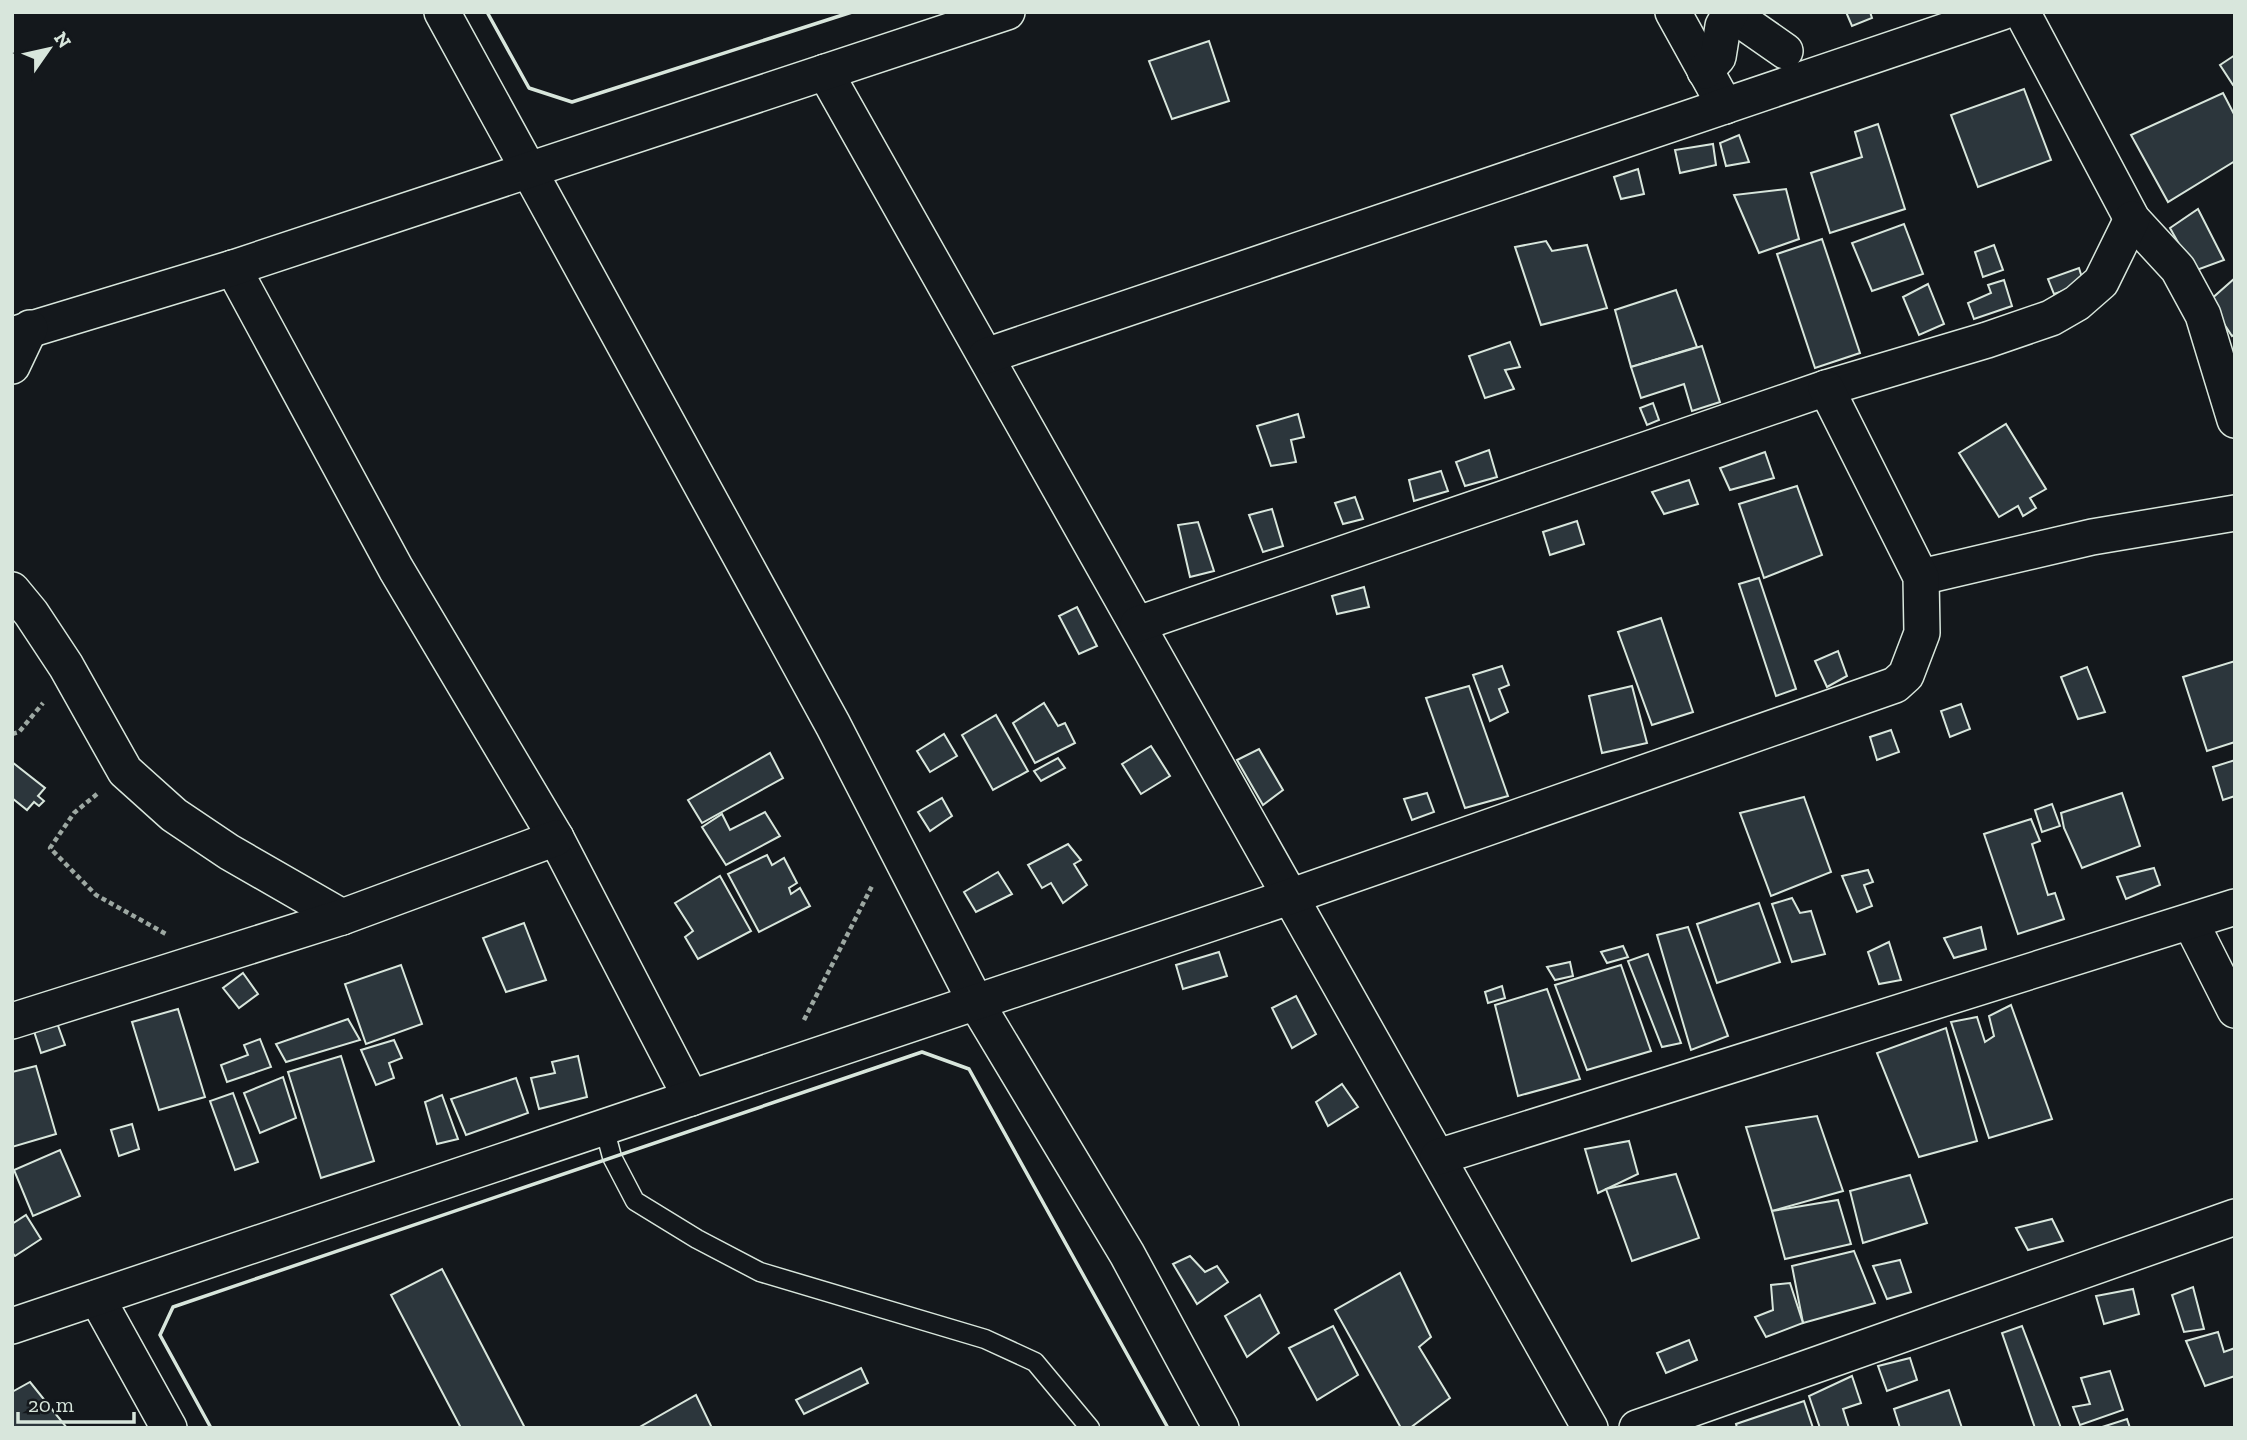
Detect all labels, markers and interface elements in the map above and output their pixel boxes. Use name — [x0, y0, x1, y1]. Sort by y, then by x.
north arrow — [14, 14, 84, 84]
text: N — [49, 27, 76, 52]
scale bar — [18, 1380, 133, 1424]
text: 20 m — [28, 1392, 74, 1417]

